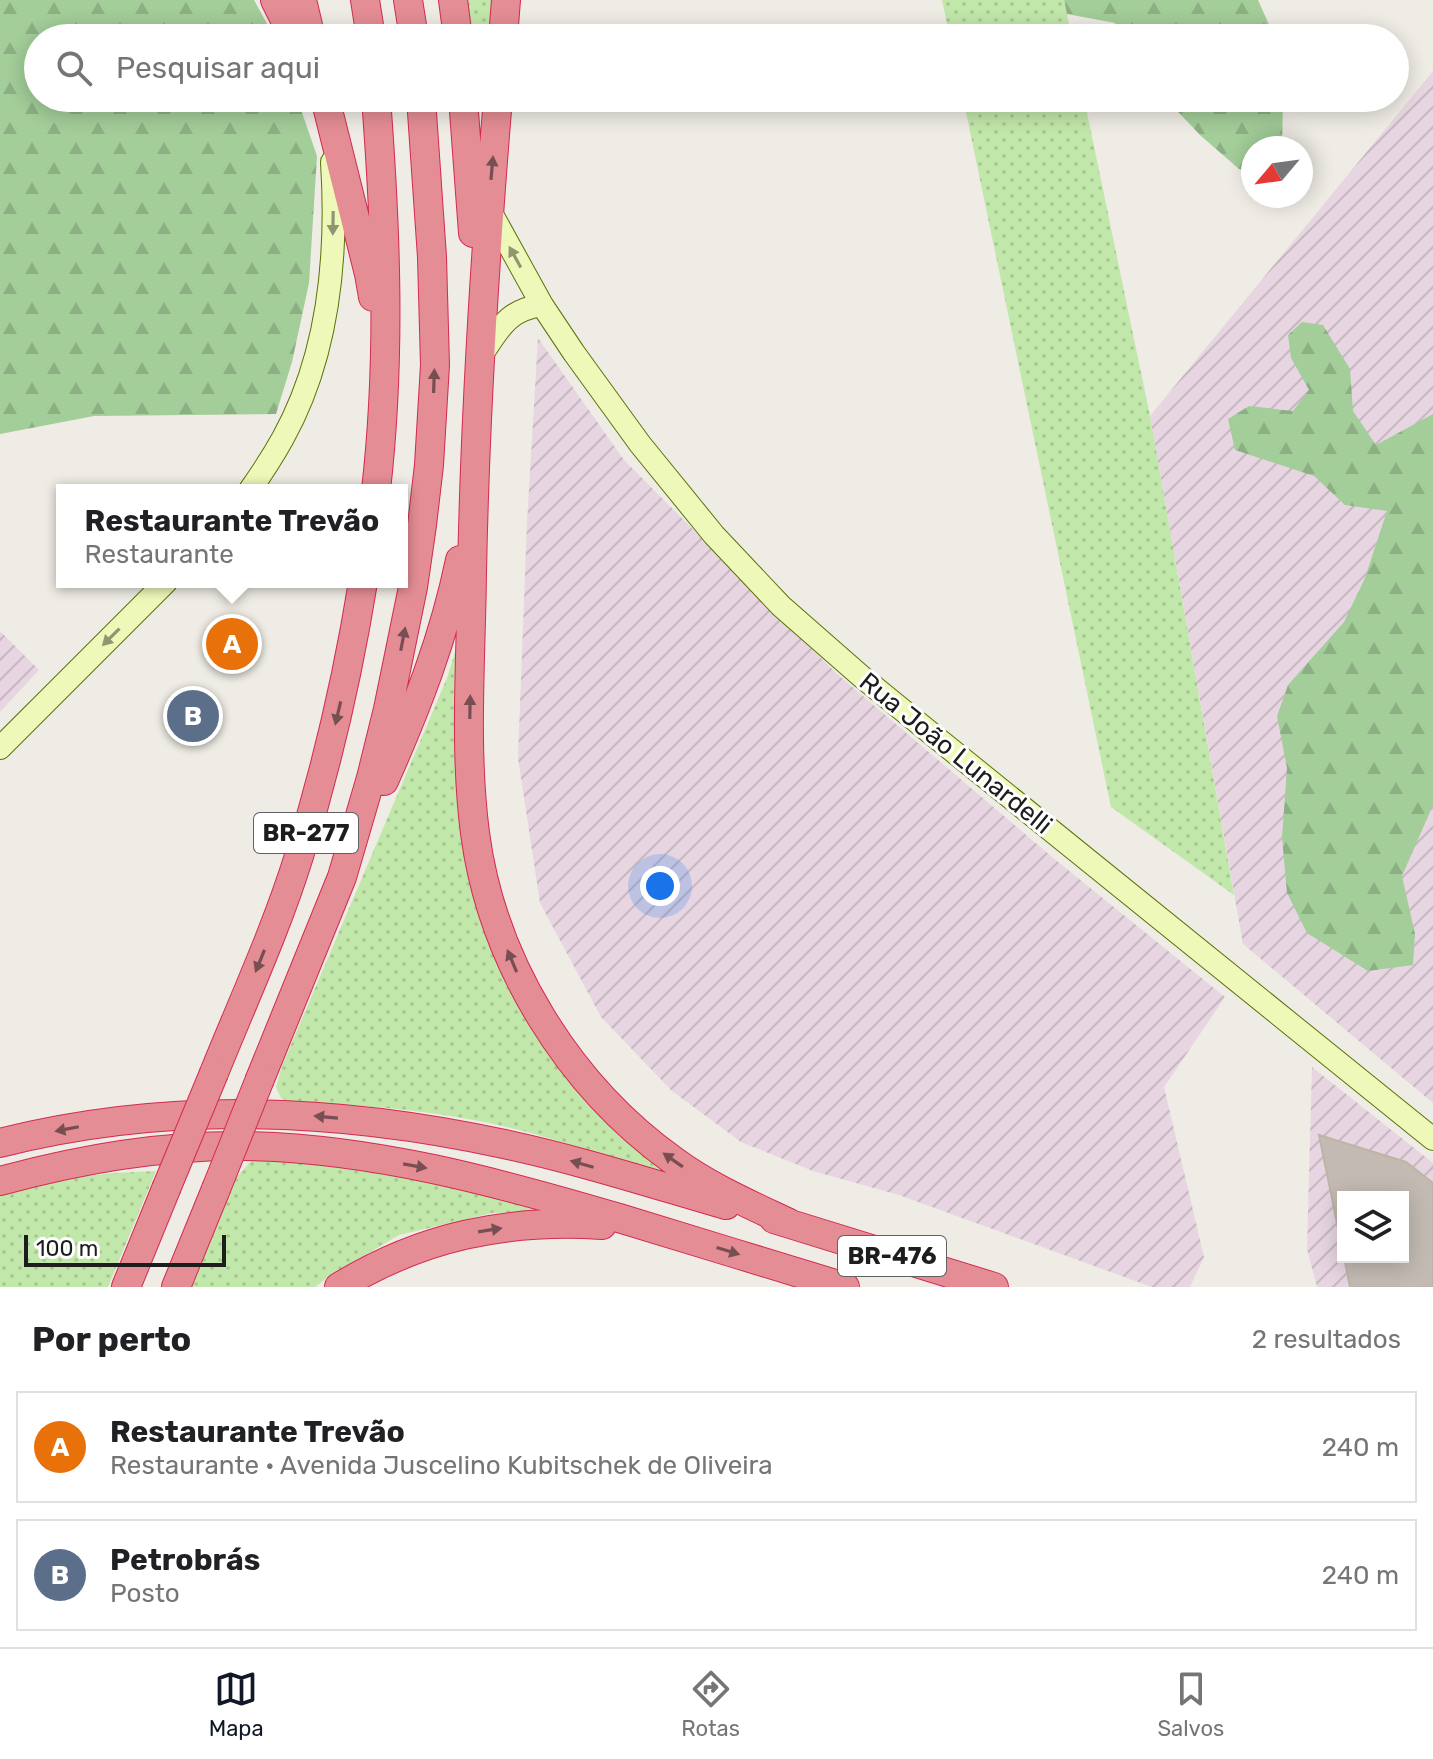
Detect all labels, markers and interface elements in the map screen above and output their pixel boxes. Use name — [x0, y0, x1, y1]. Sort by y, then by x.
search box — [24, 24, 1409, 112]
icon: search — [52, 46, 96, 90]
text: Pesquisar aqui — [116, 50, 320, 86]
north arrow — [1241, 136, 1313, 208]
one-way arrow — [486, 156, 499, 181]
one-way arrow — [327, 211, 340, 236]
one-way arrow — [508, 246, 522, 269]
one-way arrow — [428, 368, 441, 393]
popup — [56, 484, 408, 588]
text: Restaurante Trevão — [85, 503, 379, 539]
text: Restaurante — [85, 539, 234, 570]
pin: A — [206, 614, 258, 674]
one-way arrow — [397, 626, 410, 651]
one-way arrow — [101, 627, 120, 646]
street label: Rua João Lunardelli — [853, 666, 1058, 841]
pin: B — [167, 686, 219, 746]
one-way arrow — [464, 694, 476, 719]
one-way arrow — [331, 701, 343, 726]
road number: BR-277 — [254, 813, 358, 853]
your location — [640, 866, 680, 906]
one-way arrow — [253, 949, 266, 973]
one-way arrow — [505, 949, 518, 973]
one-way arrow — [313, 1110, 338, 1123]
one-way arrow — [55, 1123, 80, 1136]
one-way arrow — [663, 1153, 684, 1169]
one-way arrow — [569, 1157, 594, 1169]
one-way arrow — [403, 1160, 428, 1172]
map controls — [1337, 1191, 1409, 1263]
button: layers — [1337, 1191, 1409, 1263]
one-way arrow — [477, 1223, 502, 1235]
scale bar — [24, 1231, 226, 1267]
text: 100 m — [36, 1235, 98, 1262]
road number: BR-476 — [838, 1236, 946, 1276]
one-way arrow — [717, 1245, 741, 1258]
text: Por perto — [32, 1319, 191, 1360]
text: 2 resultados — [1252, 1324, 1401, 1355]
text: Restaurante Trevão — [110, 1414, 405, 1450]
text: A — [51, 1432, 69, 1463]
text: 240 m — [1322, 1432, 1399, 1463]
text: Restaurante · Avenida Juscelino Kubitschek de Oliveira — [110, 1450, 773, 1481]
text: Petrobrás — [110, 1542, 260, 1578]
text: B — [51, 1560, 69, 1591]
text: 240 m — [1322, 1560, 1399, 1591]
text: Posto — [110, 1578, 180, 1609]
tab: Mapa — [209, 1667, 264, 1742]
tab: Rotas — [681, 1667, 740, 1742]
tab: Salvos — [1157, 1667, 1224, 1742]

